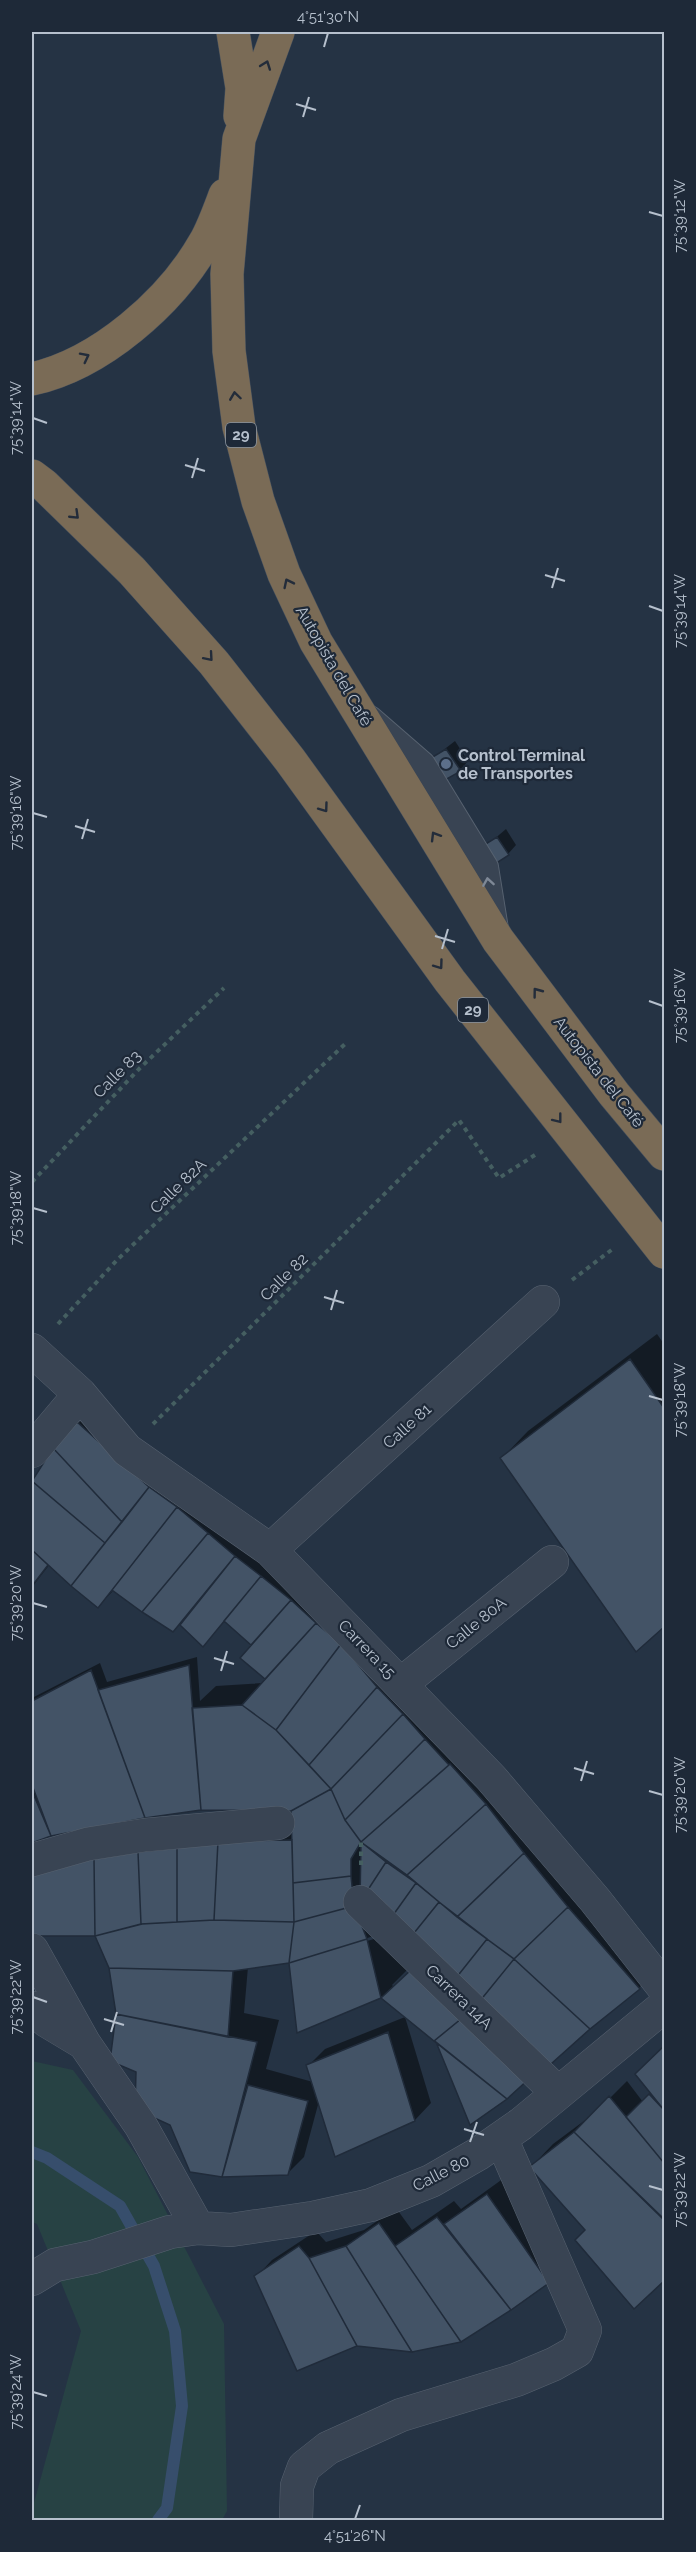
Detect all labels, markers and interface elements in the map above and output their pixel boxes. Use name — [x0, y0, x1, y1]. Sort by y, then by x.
text: 4°51'30"N — [297, 8, 359, 26]
one-way arrow — [258, 61, 271, 71]
text: 75°39'12"W — [671, 179, 689, 253]
one-way arrow — [79, 352, 90, 364]
text: 75°39'14"W — [7, 381, 25, 455]
one-way arrow — [230, 391, 242, 401]
road number: 29 — [226, 423, 256, 447]
one-way arrow — [68, 508, 79, 519]
text: 75°39'14"W — [671, 574, 689, 648]
one-way arrow — [284, 579, 295, 590]
street label: Autopista del Café — [292, 603, 376, 729]
one-way arrow — [202, 650, 213, 661]
place label: Control Terminal de Transportes — [458, 746, 586, 783]
marker: Control Terminal de Transportes — [439, 757, 453, 771]
text: 75°39'16"W — [7, 775, 25, 850]
one-way arrow — [317, 801, 328, 812]
one-way arrow — [431, 832, 443, 842]
one-way arrow — [483, 878, 495, 887]
one-way arrow — [432, 959, 443, 970]
text: 75°39'16"W — [671, 968, 689, 1043]
one-way arrow — [534, 988, 545, 999]
road number: 29 — [458, 998, 488, 1022]
street label: Autopista del Café — [550, 1013, 648, 1131]
street label: Calle 83 — [89, 1046, 145, 1102]
one-way arrow — [551, 1113, 562, 1124]
street label: Calle 82A — [146, 1155, 210, 1217]
text: 75°39'18"W — [7, 1170, 25, 1245]
street label: Calle 82 — [256, 1249, 312, 1305]
text: 75°39'18"W — [671, 1362, 689, 1437]
street label: Calle 81 — [379, 1399, 435, 1453]
text: 75°39'20"W — [7, 1565, 25, 1641]
street label: Calle 80A — [442, 1593, 510, 1653]
street label: Carrera 15 — [334, 1616, 400, 1682]
text: 75°39'20"W — [671, 1757, 689, 1833]
text: 75°39'22"W — [7, 1959, 25, 2034]
street label: Carrera 14A — [422, 1961, 496, 2033]
street label: Calle 80 — [409, 2151, 473, 2195]
text: 75°39'22"W — [671, 2152, 689, 2227]
text: 75°39'24"W — [7, 2354, 25, 2430]
text: 4°51'26"N — [324, 2527, 386, 2545]

